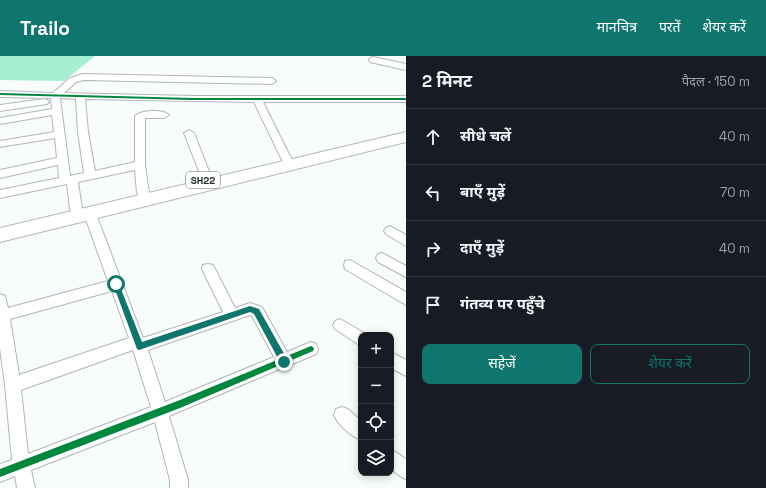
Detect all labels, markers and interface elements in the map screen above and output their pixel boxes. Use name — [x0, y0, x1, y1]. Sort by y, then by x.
text: Trailo — [20, 16, 70, 41]
text: मानचित्र — [597, 18, 637, 36]
text: परतें — [659, 18, 681, 36]
text: शेयर करें — [703, 18, 746, 36]
text: 2 मिनट — [422, 70, 472, 92]
text: पैदल · 150 m — [682, 73, 750, 90]
icon: ahead — [422, 126, 444, 148]
text: सीधे चलें — [460, 126, 511, 145]
text: 40 m — [719, 128, 750, 145]
road number: SH22 — [186, 172, 220, 188]
icon: left — [422, 182, 444, 204]
text: बाएँ मुड़ें — [460, 182, 505, 201]
text: 70 m — [720, 184, 750, 201]
icon: right — [422, 238, 444, 260]
text: दाएँ मुड़ें — [460, 238, 504, 257]
text: 40 m — [719, 240, 750, 257]
route start — [107, 275, 125, 293]
icon: arrive — [422, 294, 444, 316]
text: गंतव्य पर पहुँचे — [460, 294, 545, 313]
map controls — [358, 332, 394, 476]
button: + — [358, 332, 394, 368]
button: सहेजें — [422, 344, 582, 384]
button: शेयर करें — [590, 344, 750, 384]
route end — [275, 353, 293, 371]
button: − — [358, 368, 394, 404]
button: locate — [358, 404, 394, 440]
button: layers — [358, 440, 394, 476]

